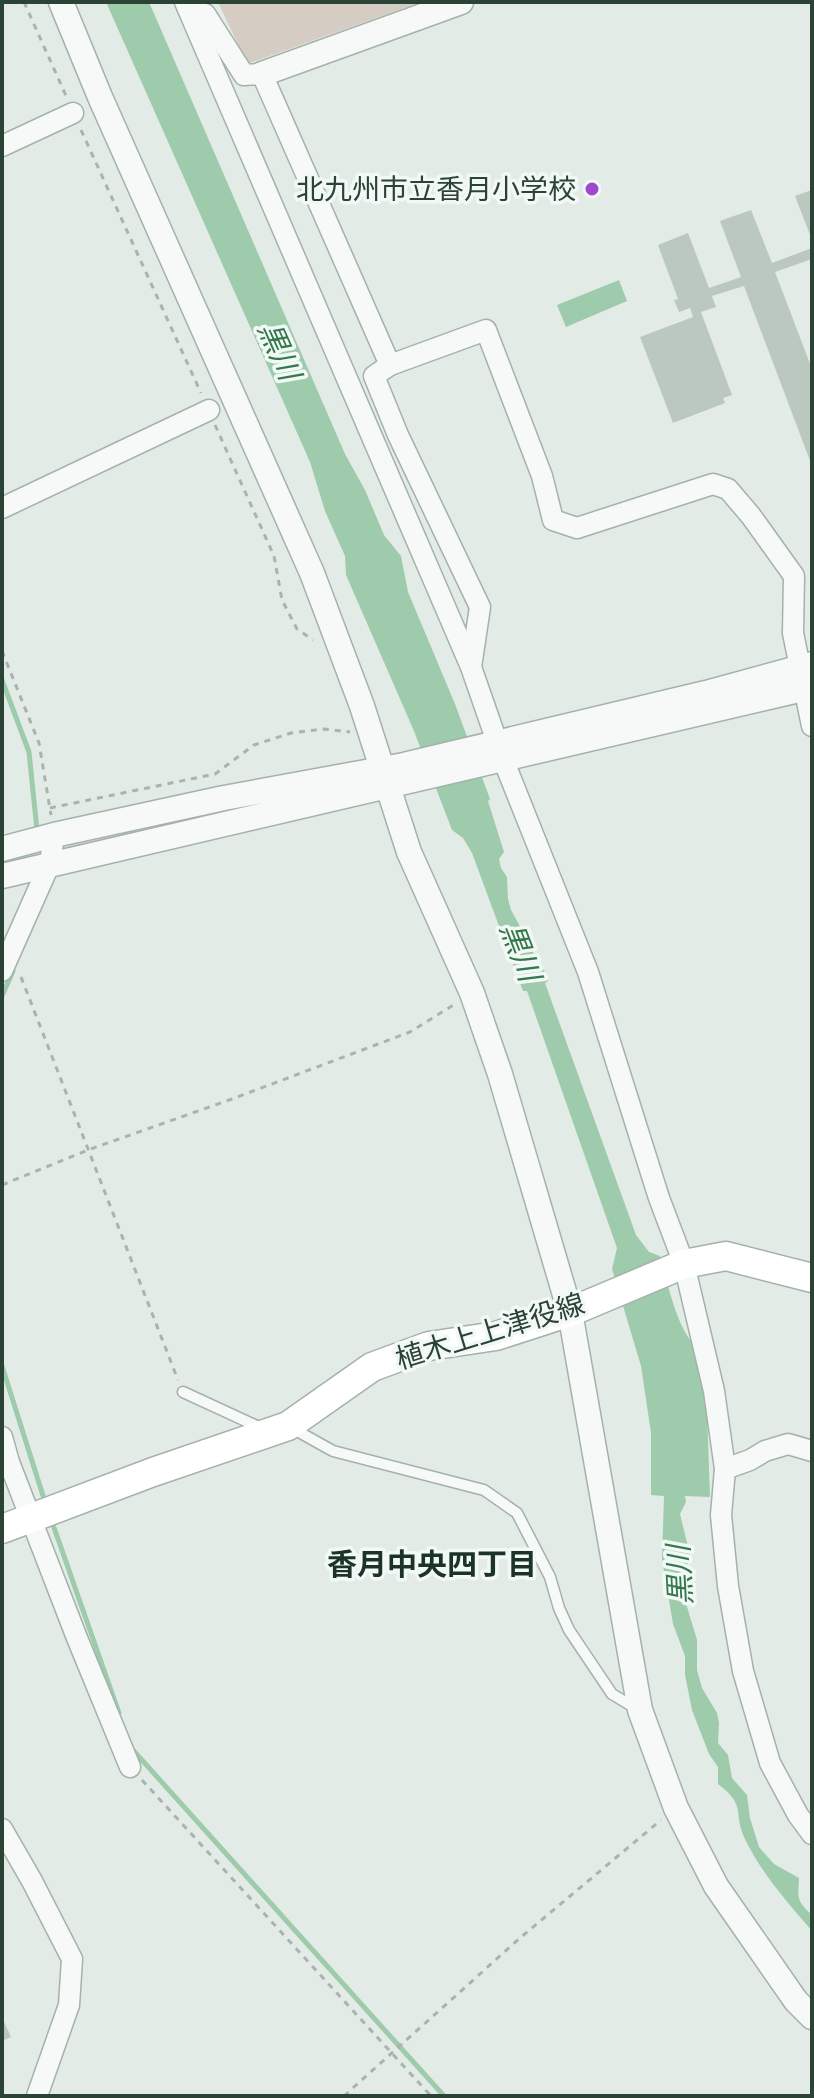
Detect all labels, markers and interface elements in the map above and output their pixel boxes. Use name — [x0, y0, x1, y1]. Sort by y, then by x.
place label: 北九州市立香月小学校 — [296, 171, 576, 207]
marker: 北九州市立香月小学校 — [583, 180, 601, 198]
water label: 黒川 — [249, 315, 311, 389]
water label: 黒川 — [492, 917, 550, 990]
street label: 植木上上津役線 — [391, 1285, 589, 1377]
water label: 黒川 — [658, 1541, 701, 1606]
district label: 香月中央四丁目 — [327, 1545, 537, 1584]

